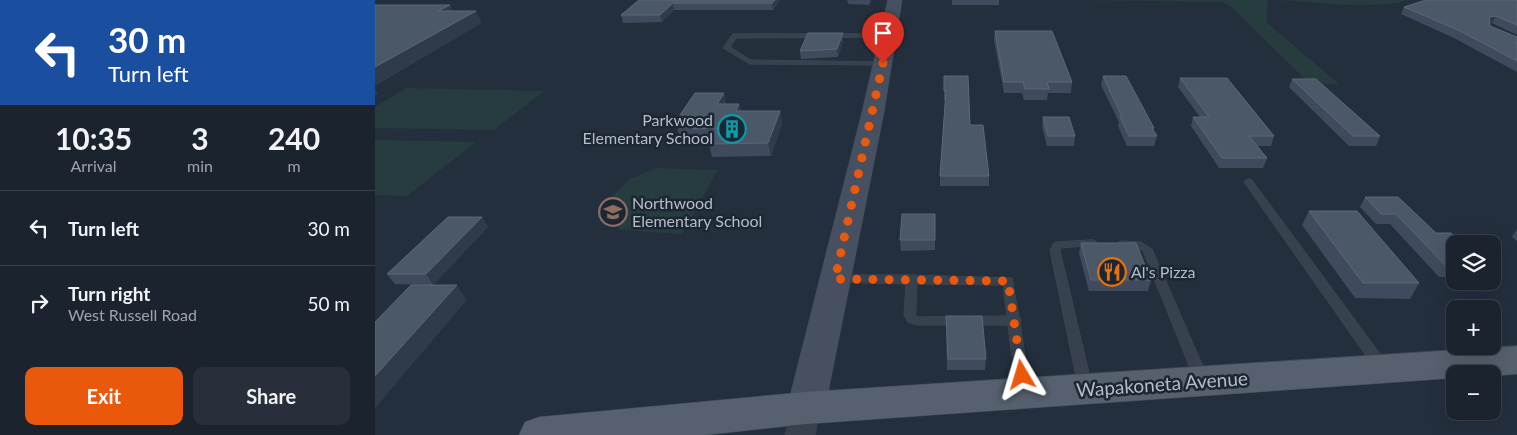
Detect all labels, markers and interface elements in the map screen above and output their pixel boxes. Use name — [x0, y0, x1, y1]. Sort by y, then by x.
pin — [862, 12, 904, 63]
text: 30 m — [108, 18, 186, 60]
icon: arrive — [869, 19, 897, 47]
icon: left — [25, 20, 90, 85]
text: Turn left — [108, 60, 189, 87]
place label: Parkwood Elementary School — [583, 110, 713, 147]
building icon: Parkwood Elementary School — [717, 114, 747, 144]
text: 10:35 — [55, 120, 132, 156]
text: 3 — [191, 120, 209, 156]
text: 240 — [268, 120, 320, 156]
text: Arrival — [70, 156, 117, 175]
text: min — [187, 156, 213, 175]
text: m — [287, 156, 301, 175]
place label: Northwood Elementary School — [632, 193, 762, 230]
school or university icon: Northwood Elementary School — [598, 197, 628, 227]
icon: left — [25, 214, 53, 242]
text: Turn left — [68, 217, 139, 240]
text: 30 m — [307, 217, 350, 240]
map controls — [1446, 235, 1501, 420]
button: layers — [1446, 235, 1501, 290]
restaurant icon: Al's Pizza — [1097, 257, 1127, 287]
place label: Al's Pizza — [1131, 262, 1196, 281]
text: Turn right — [68, 282, 150, 305]
icon: right — [25, 289, 53, 317]
text: 50 m — [307, 292, 350, 315]
button: + — [1446, 300, 1501, 355]
text: West Russell Road — [68, 305, 197, 324]
position arrow — [995, 348, 1047, 400]
button: − — [1446, 365, 1501, 420]
street label: Wapakoneta Avenue — [1075, 366, 1249, 401]
button: Exit — [25, 367, 183, 425]
button: Share — [193, 367, 350, 425]

